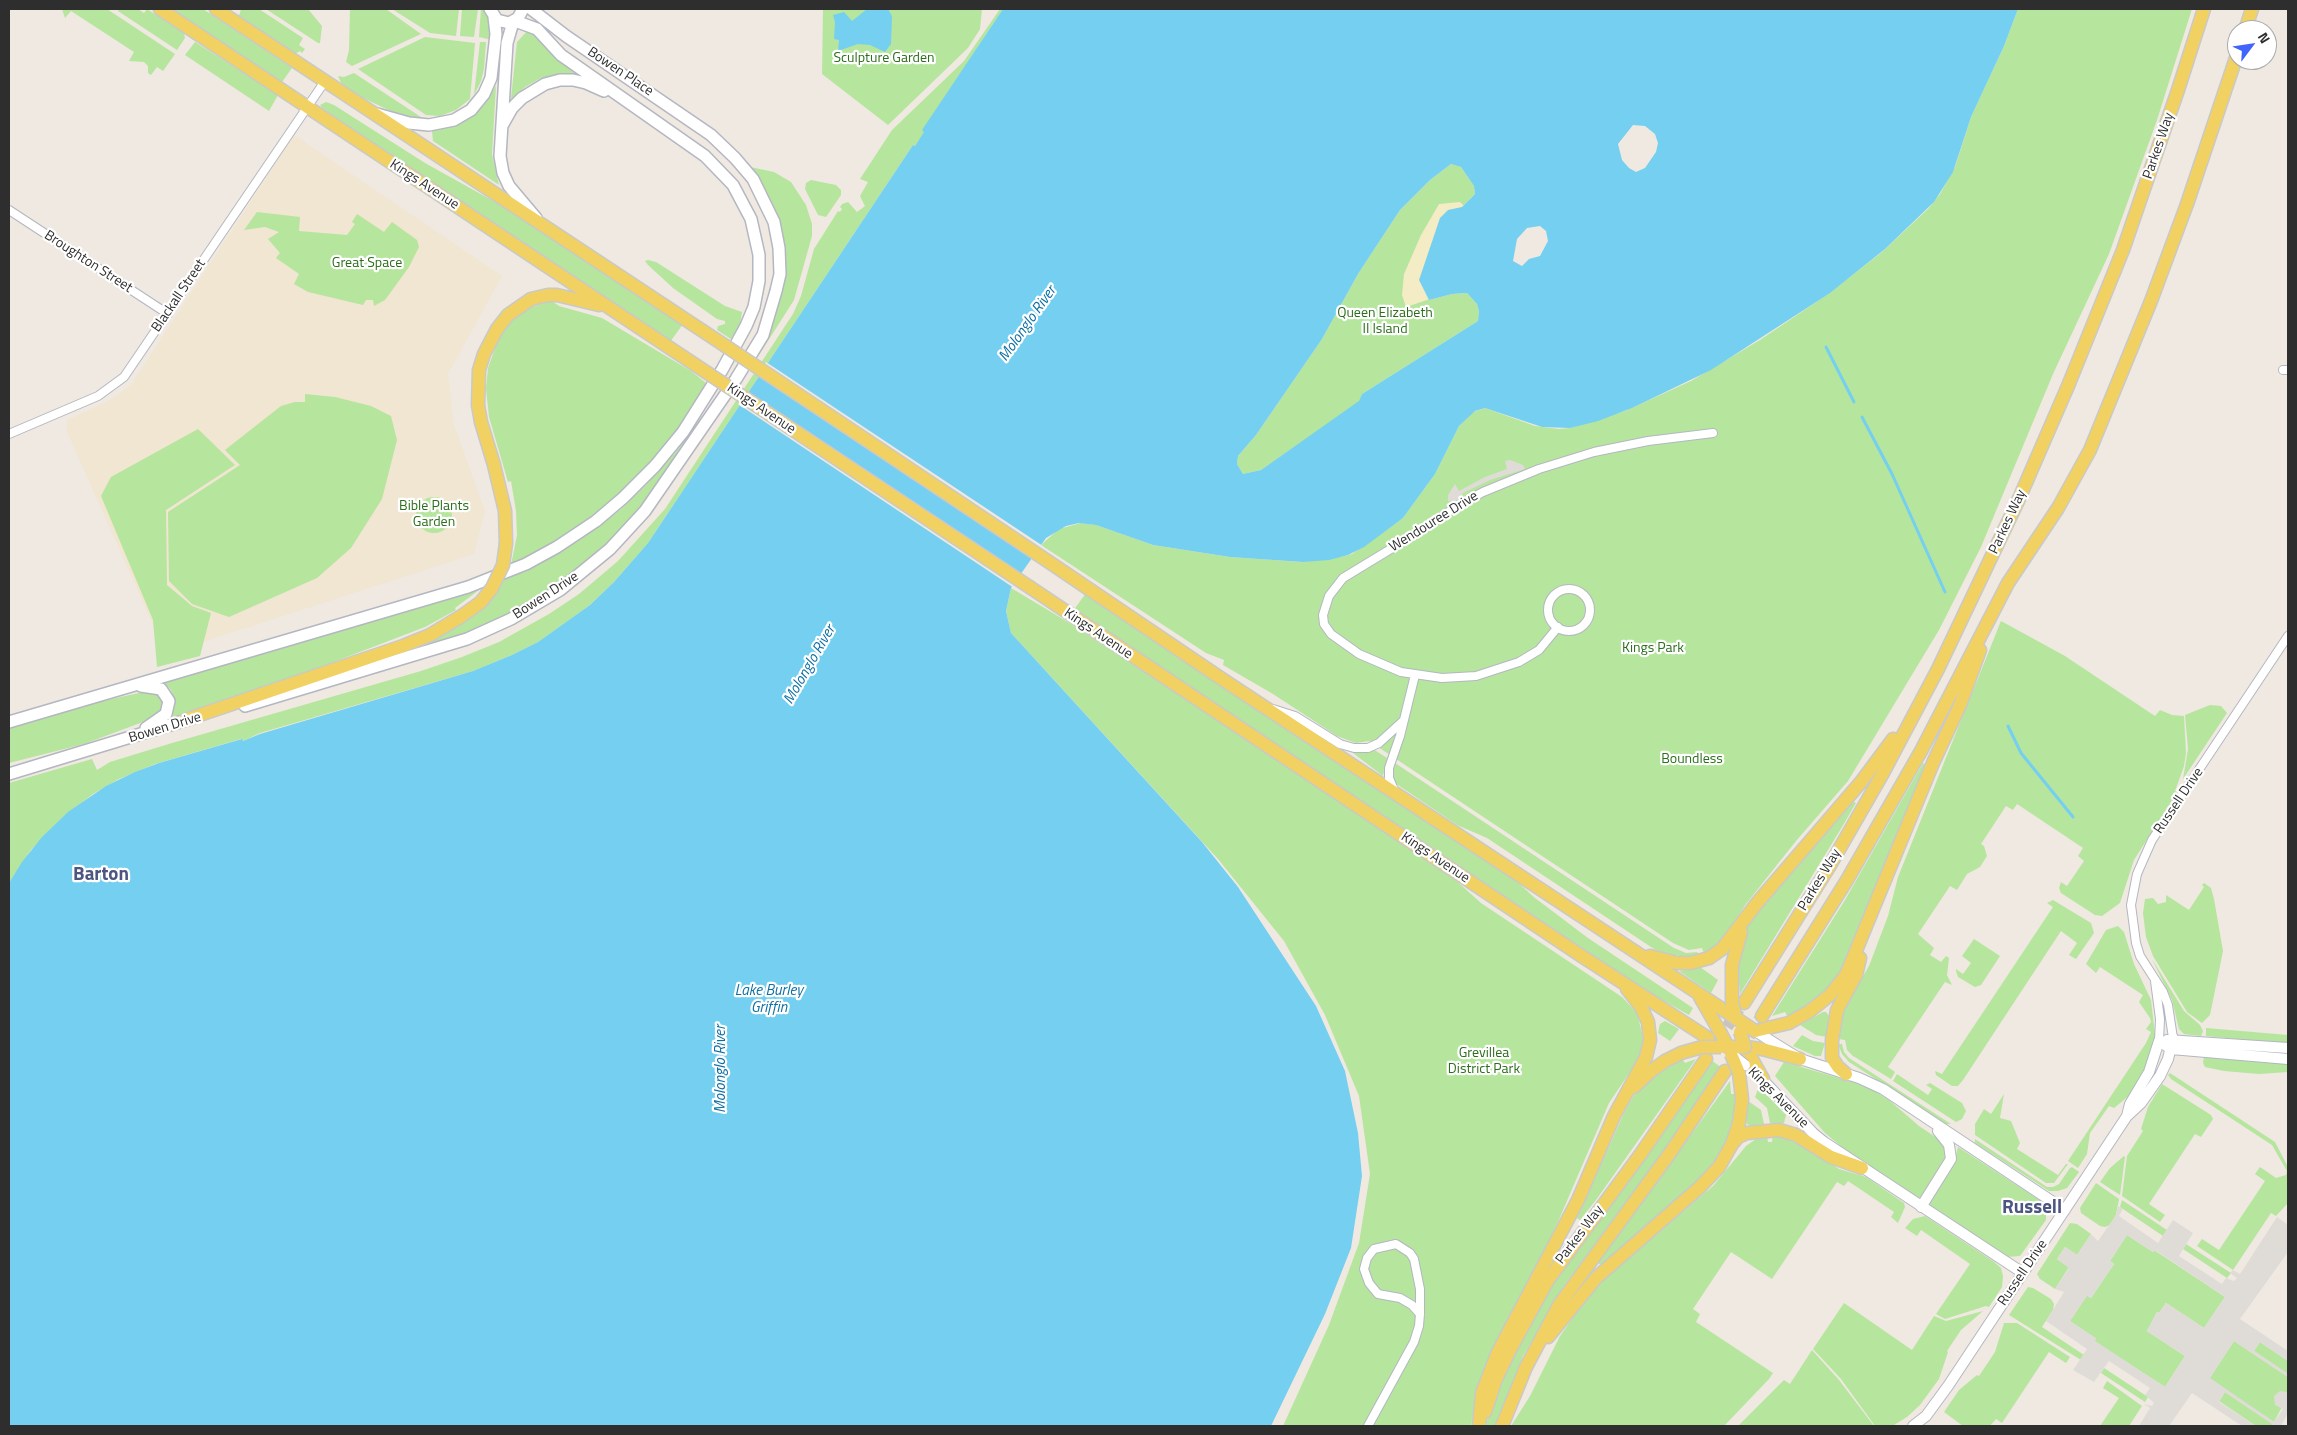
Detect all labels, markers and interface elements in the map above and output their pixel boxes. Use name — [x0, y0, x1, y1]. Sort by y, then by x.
north arrow — [2227, 20, 2277, 70]
text: N — [2253, 28, 2276, 47]
street label: Bowen Place — [584, 44, 656, 100]
park label: Sculpture Garden — [833, 51, 935, 67]
street label: Parkes Way — [2140, 111, 2178, 181]
street label: Kings Avenue — [386, 156, 462, 214]
street label: Broughton Street — [41, 227, 135, 297]
street label: Blackall Street — [148, 256, 210, 336]
park label: Great Space — [332, 256, 402, 272]
water label: Molonglo River — [995, 283, 1061, 365]
park label: Queen Elizabeth II Island — [1337, 306, 1433, 338]
street label: Kings Avenue — [724, 380, 798, 438]
street label: Parkes Way — [1986, 487, 2030, 557]
street label: Wendouree Drive — [1387, 488, 1481, 556]
park label: Bible Plants Garden — [399, 499, 469, 532]
street label: Bowen Drive — [510, 569, 582, 623]
street label: Kings Avenue — [1061, 605, 1135, 663]
water label: Molonglo River — [780, 622, 840, 708]
park label: Kings Park — [1622, 641, 1684, 657]
street label: Bowen Drive — [127, 709, 203, 747]
park label: Boundless — [1661, 752, 1723, 768]
street label: Russell Drive — [2151, 765, 2207, 837]
street label: Kings Avenue — [1398, 829, 1472, 887]
street label: Parkes Way — [1795, 846, 1845, 914]
district label: Barton — [73, 864, 129, 886]
water label: Lake Burley Griffin — [735, 982, 803, 1017]
water label: Molonglo River — [712, 1025, 730, 1113]
park label: Grevillea District Park — [1448, 1046, 1520, 1078]
street label: Kings Avenue — [1744, 1064, 1812, 1132]
district label: Russell — [2002, 1197, 2062, 1219]
street label: Parkes Way — [1552, 1202, 1608, 1268]
street label: Russell Drive — [1995, 1237, 2051, 1309]

